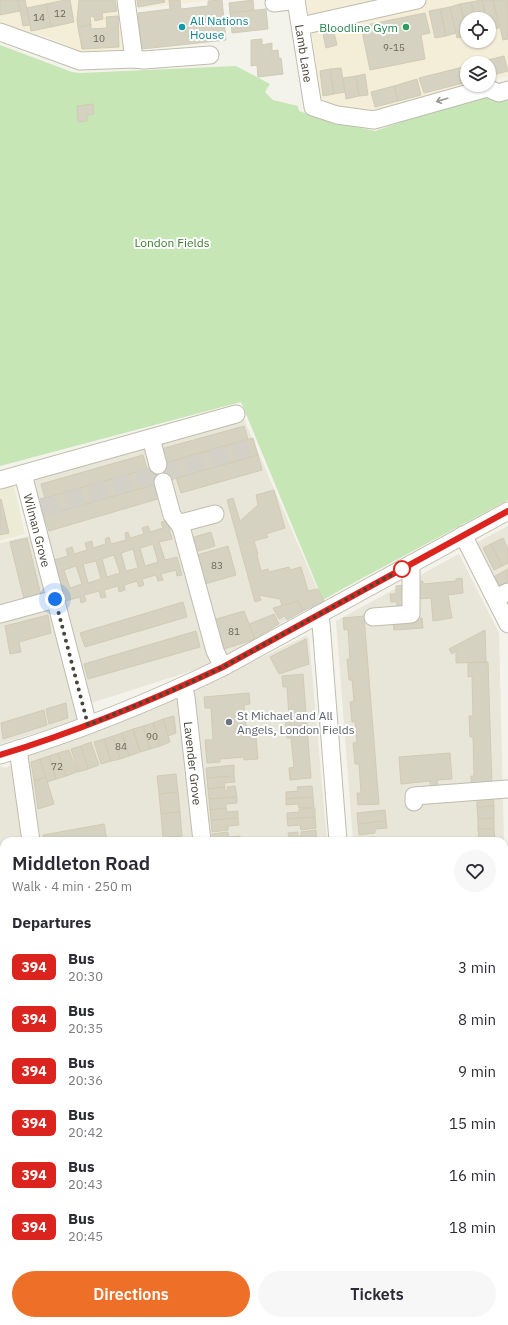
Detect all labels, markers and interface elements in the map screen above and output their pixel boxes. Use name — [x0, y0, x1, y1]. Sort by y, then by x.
house number: 12 — [54, 7, 66, 20]
house number: 14 — [33, 11, 45, 24]
map controls — [460, 12, 496, 92]
button: locate — [460, 12, 496, 48]
place label: All Nations House — [190, 13, 249, 42]
place label: Bloodline Gym — [319, 20, 398, 35]
marker: All Nations House — [177, 22, 187, 32]
marker: Bloodline Gym — [401, 22, 411, 32]
street label: Lamb Lane — [292, 23, 317, 84]
house number: 10 — [93, 32, 105, 45]
house number: 9-15 — [383, 41, 405, 54]
button: layers — [460, 56, 496, 92]
one-way arrow — [436, 97, 449, 104]
park label: London Fields — [134, 235, 210, 250]
street label: Wilman Grove — [21, 492, 54, 569]
house number: 83 — [211, 559, 223, 572]
unlabelled marker — [393, 560, 411, 578]
your location — [45, 589, 65, 609]
house number: 81 — [228, 625, 240, 638]
place label: St Michael and All Angels, London Fields — [237, 708, 355, 737]
marker: St Michael and All Angels, London Fields — [224, 717, 234, 727]
street label: Lavender Grove — [181, 721, 205, 806]
house number: 90 — [146, 730, 158, 743]
house number: 84 — [115, 740, 127, 753]
house number: 72 — [51, 760, 63, 773]
button: heart — [454, 850, 496, 892]
text: Middleton Road — [12, 851, 150, 875]
text: Walk · 4 min · 250 m — [12, 878, 132, 895]
text: Departures — [12, 913, 91, 932]
text: Bus — [68, 949, 95, 968]
text: 394 — [21, 958, 47, 976]
text: 3 min — [458, 958, 496, 977]
text: 20:30 — [68, 968, 103, 985]
text: Bus — [68, 1001, 95, 1020]
text: 394 — [21, 1010, 47, 1028]
text: 8 min — [458, 1010, 496, 1029]
text: 20:35 — [68, 1020, 103, 1037]
text: Bus — [68, 1053, 95, 1072]
text: 394 — [21, 1062, 47, 1080]
text: 9 min — [458, 1062, 496, 1081]
text: 20:36 — [68, 1072, 103, 1089]
text: Bus — [68, 1105, 95, 1124]
text: 394 — [21, 1114, 47, 1132]
text: 15 min — [449, 1114, 496, 1133]
text: 20:42 — [68, 1124, 103, 1141]
text: Bus — [68, 1157, 95, 1176]
text: 394 — [21, 1166, 47, 1184]
text: 16 min — [449, 1166, 496, 1185]
text: 20:43 — [68, 1176, 103, 1193]
text: Bus — [68, 1209, 95, 1228]
text: 394 — [21, 1218, 47, 1236]
text: 18 min — [449, 1218, 496, 1237]
text: 20:45 — [68, 1228, 103, 1245]
button: Directions — [12, 1271, 250, 1317]
button: Tickets — [258, 1271, 496, 1317]

